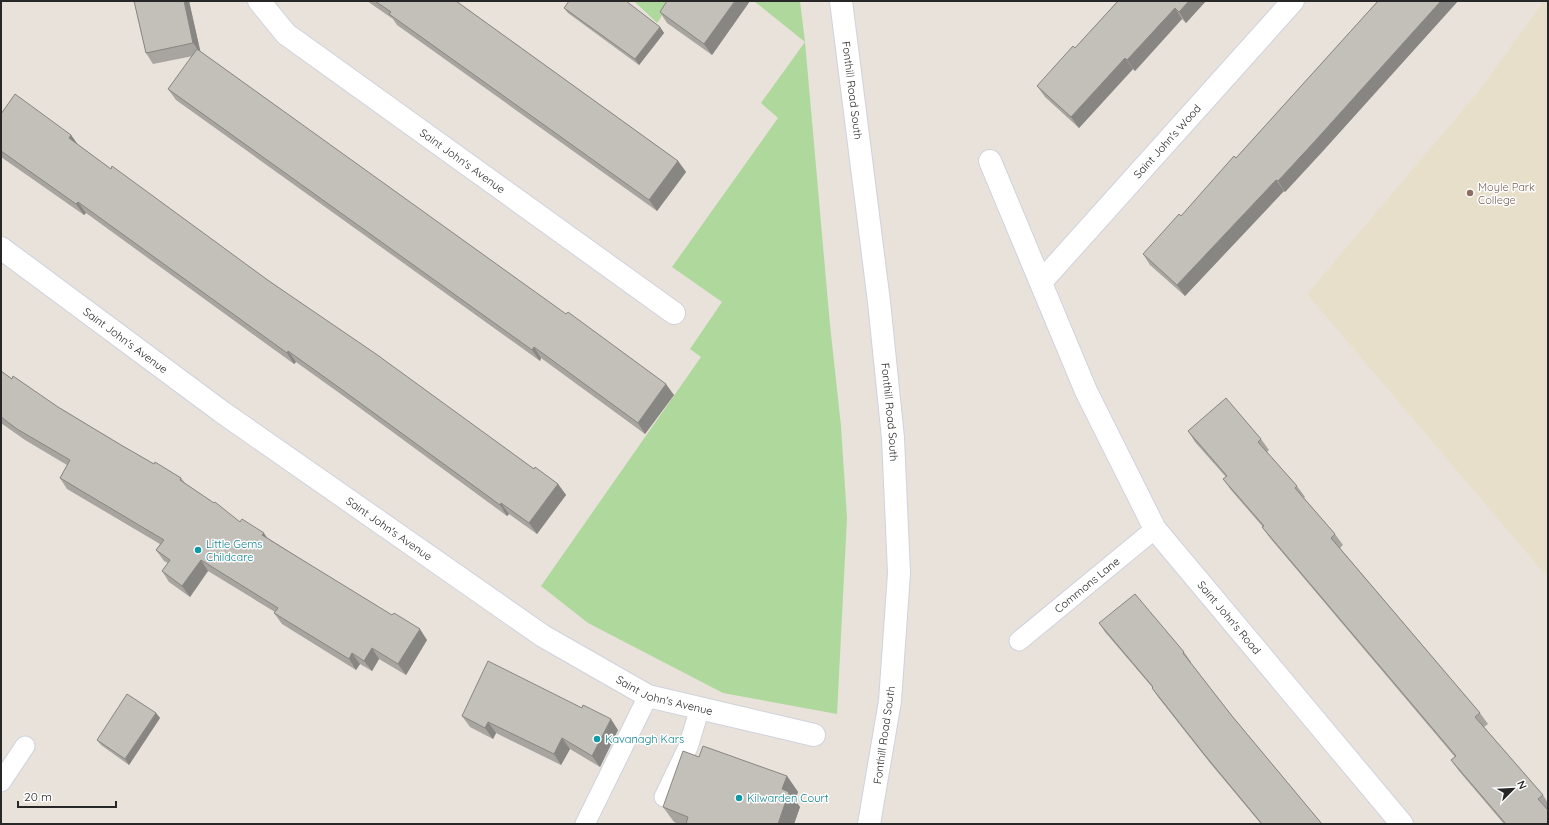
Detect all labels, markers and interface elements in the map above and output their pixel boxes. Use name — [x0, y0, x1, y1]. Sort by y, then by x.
street label: Fonthill Road South — [839, 40, 865, 140]
street label: Saint John's Wood — [1130, 101, 1204, 181]
street label: Saint John's Avenue — [417, 125, 508, 196]
place label: Moyle Park College — [1478, 180, 1535, 207]
marker: Moyle Park College — [1465, 188, 1475, 198]
street label: Saint John's Avenue — [80, 304, 171, 376]
street label: Fonthill Road South — [878, 362, 901, 462]
street label: Saint John's Avenue — [343, 494, 435, 564]
place label: Little Gems Childcare — [206, 537, 262, 564]
marker: Little Gems Childcare — [193, 545, 203, 555]
street label: Commons Lane — [1052, 554, 1122, 616]
street label: Saint John's Road — [1194, 578, 1264, 657]
street label: Saint John's Avenue — [614, 672, 714, 718]
street label: Fonthill Road South — [870, 685, 898, 785]
place label: Kavanagh Kars — [605, 732, 684, 746]
marker: Kavanagh Kars — [592, 734, 602, 744]
north arrow — [1493, 769, 1533, 809]
text: N — [1514, 778, 1530, 791]
scale bar — [18, 783, 116, 809]
text: 20 m — [24, 789, 52, 804]
place label: Kilwarden Court — [747, 791, 829, 805]
marker: Kilwarden Court — [734, 793, 744, 803]

